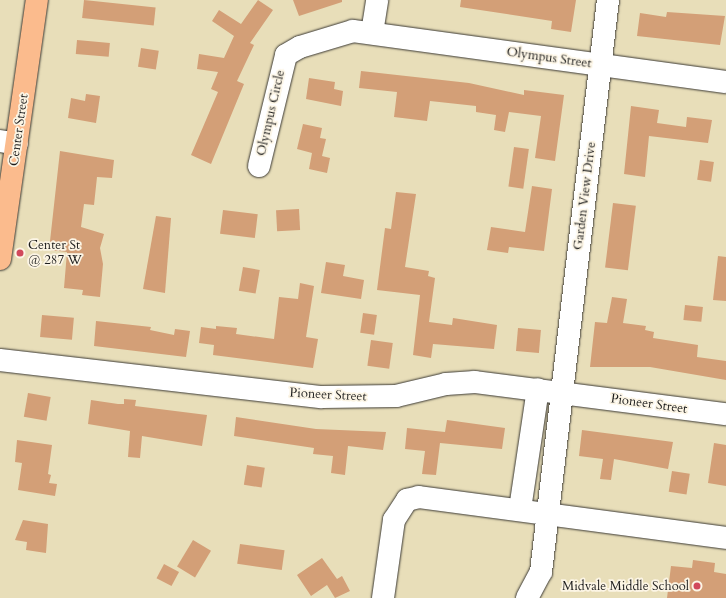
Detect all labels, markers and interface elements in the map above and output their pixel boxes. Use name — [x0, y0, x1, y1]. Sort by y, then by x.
street label: Olympus Street — [506, 44, 592, 72]
street label: Olympus Circle — [254, 68, 288, 158]
street label: Center Street — [6, 93, 32, 167]
street label: Garden View Drive — [571, 141, 599, 251]
place label: Center St @ 287 W — [28, 238, 82, 269]
marker: Center St @ 287 W — [15, 248, 25, 258]
street label: Pioneer Street — [289, 385, 367, 405]
street label: Pioneer Street — [610, 391, 688, 417]
place label: Midvale Middle School — [562, 578, 689, 594]
marker: Midvale Middle School — [692, 581, 702, 591]

